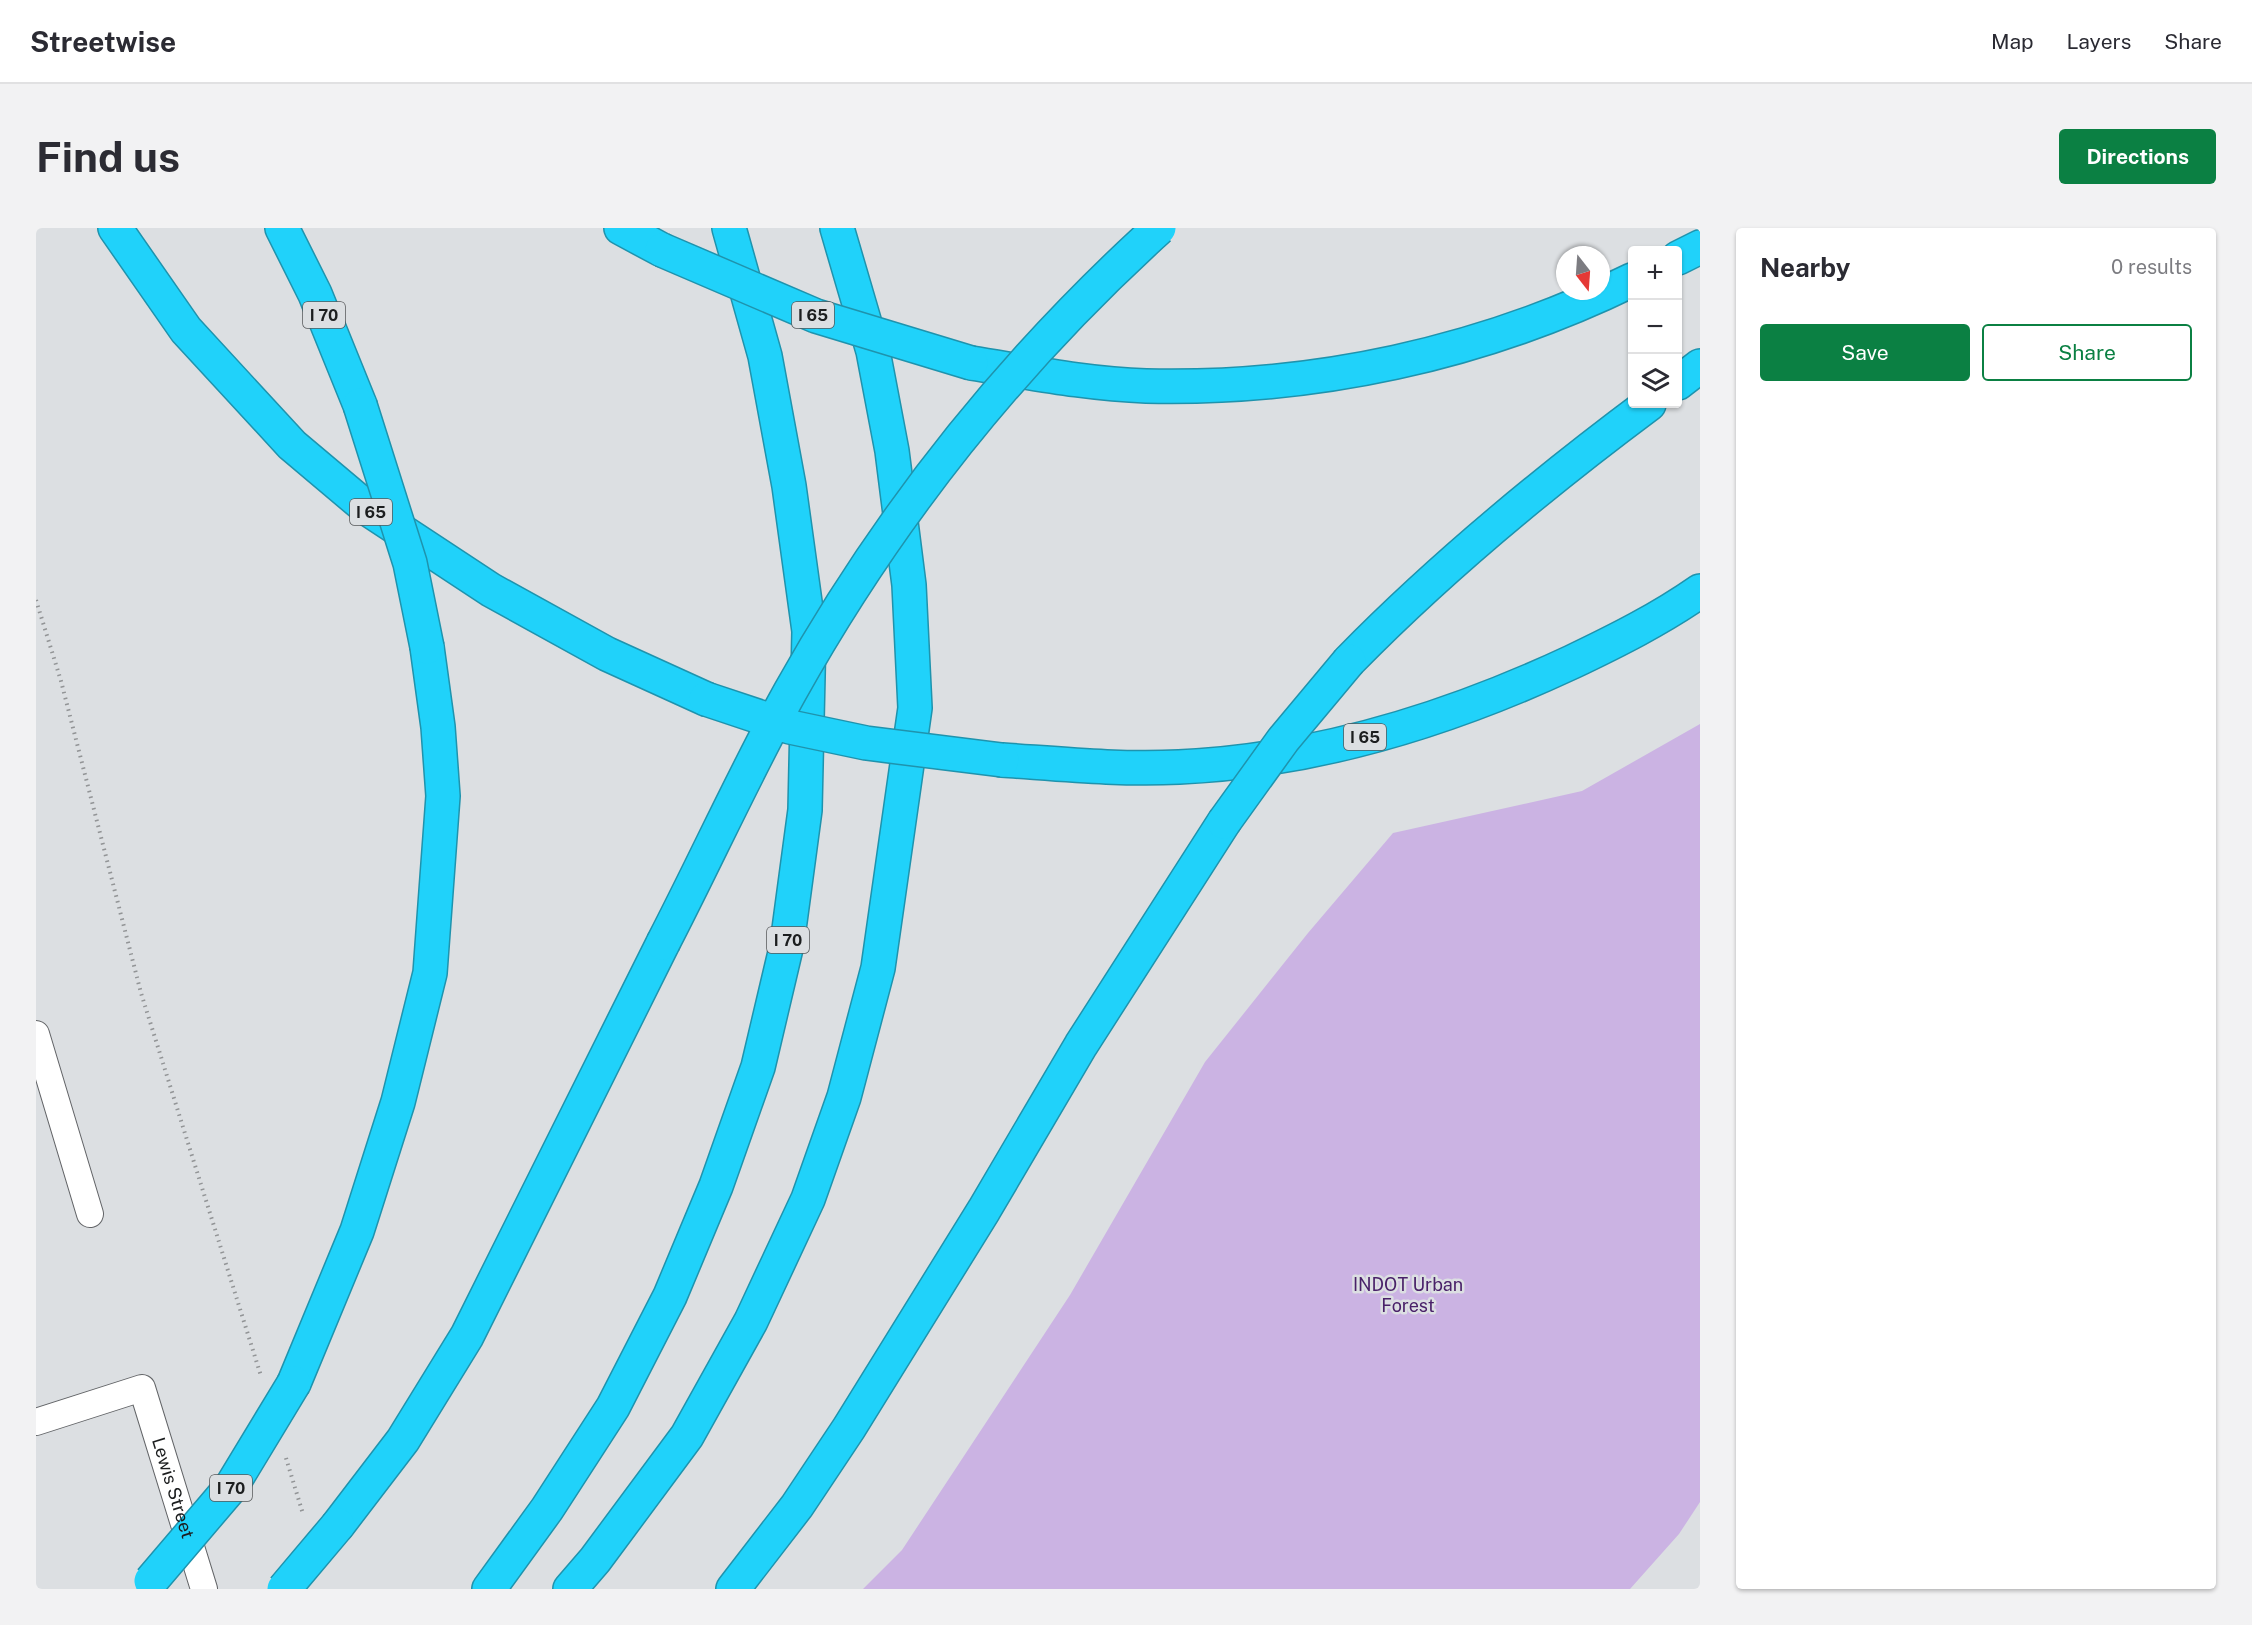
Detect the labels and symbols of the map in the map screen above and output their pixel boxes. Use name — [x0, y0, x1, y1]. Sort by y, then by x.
north arrow — [1556, 246, 1610, 300]
road number: I 70 — [303, 302, 345, 328]
road number: I 65 — [792, 302, 834, 328]
road number: I 65 — [350, 499, 392, 525]
road number: I 65 — [1344, 724, 1386, 750]
road number: I 70 — [767, 927, 809, 953]
park label: INDOT Urban Forest — [1353, 1274, 1463, 1316]
street label: Lewis Street — [148, 1435, 199, 1541]
road number: I 70 — [210, 1475, 252, 1501]

